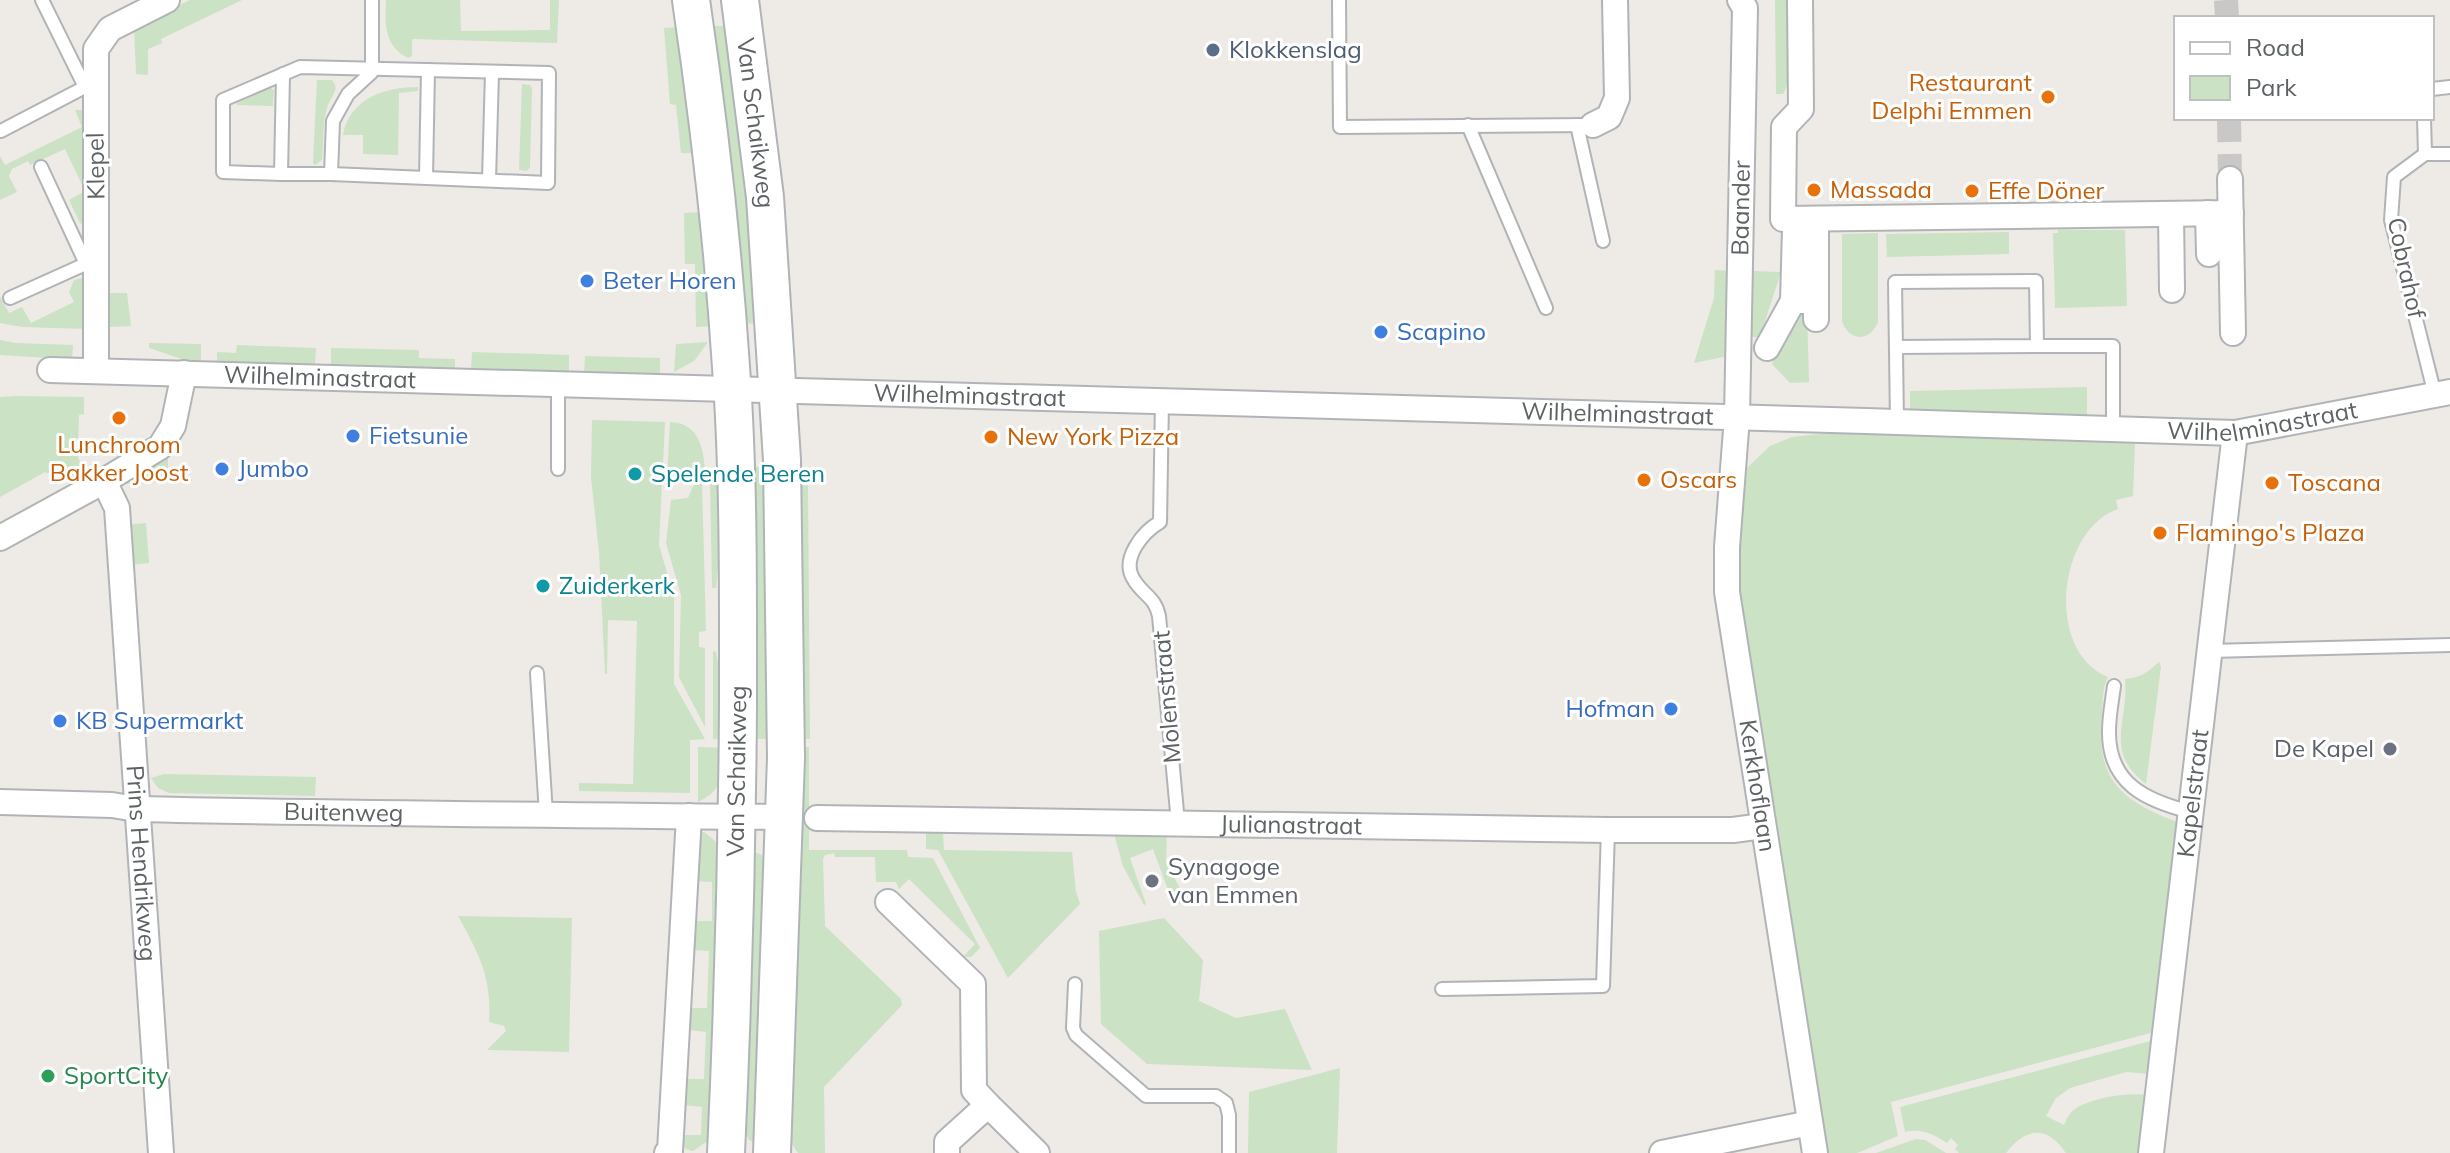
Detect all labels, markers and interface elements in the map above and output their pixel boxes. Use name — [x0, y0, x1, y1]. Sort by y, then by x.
legend — [2174, 16, 2434, 120]
text: Road — [2246, 32, 2305, 62]
place label: Klokkenslag — [1229, 34, 1362, 64]
street label: Van Schaikweg — [731, 36, 782, 209]
marker: Klokkenslag — [1204, 41, 1222, 59]
place label: Restaurant Delphi Emmen — [1871, 67, 2032, 125]
text: Park — [2246, 72, 2297, 102]
marker: Restaurant Delphi Emmen — [2039, 88, 2057, 106]
street label: Klepel — [79, 132, 111, 200]
street label: Baander — [1724, 160, 1756, 256]
place label: Massada — [1830, 174, 1932, 204]
place label: Effe Döner — [1988, 175, 2105, 205]
marker: Massada — [1805, 181, 1823, 199]
marker: Effe Döner — [1963, 182, 1981, 200]
street label: Cobrahof — [2382, 215, 2432, 322]
place label: Beter Horen — [603, 265, 736, 295]
marker: Beter Horen — [578, 272, 596, 290]
place label: Scapino — [1397, 316, 1486, 346]
marker: Scapino — [1372, 323, 1390, 341]
street label: Wilhelminastraat — [223, 359, 416, 394]
street label: Wilhelminastraat — [873, 377, 1066, 413]
street label: Wilhelminastraat — [2167, 394, 2360, 447]
street label: Wilhelminastraat — [1521, 395, 1714, 431]
marker: Lunchroom Bakker Joost — [110, 409, 128, 427]
place label: Fietsunie — [369, 420, 468, 450]
place label: New York Pizza — [1007, 421, 1179, 451]
marker: Fietsunie — [344, 427, 362, 445]
marker: New York Pizza — [982, 428, 1000, 446]
place label: Lunchroom Bakker Joost — [50, 429, 188, 487]
place label: Jumbo — [238, 453, 309, 483]
place label: Spelende Beren — [651, 458, 825, 488]
marker: Jumbo — [213, 460, 231, 478]
place label: Oscars — [1660, 464, 1737, 494]
marker: Spelende Beren — [626, 465, 644, 483]
place label: Toscana — [2288, 467, 2381, 497]
marker: Oscars — [1635, 471, 1653, 489]
marker: Toscana — [2263, 474, 2281, 492]
place label: Flamingo's Plaza — [2176, 517, 2365, 547]
marker: Flamingo's Plaza — [2151, 524, 2169, 542]
place label: Zuiderkerk — [559, 570, 676, 600]
marker: Zuiderkerk — [534, 577, 552, 595]
street label: Molenstraat — [1145, 629, 1187, 765]
street label: Van Schaikweg — [720, 685, 752, 857]
place label: Hofman — [1565, 693, 1655, 723]
marker: Hofman — [1662, 700, 1680, 718]
place label: KB Supermarkt — [76, 705, 243, 735]
marker: KB Supermarkt — [51, 712, 69, 730]
street label: Kerkhoflaan — [1733, 717, 1784, 854]
street label: Kapelstraat — [2170, 728, 2214, 859]
place label: De Kapel — [2274, 733, 2374, 763]
marker: De Kapel — [2381, 740, 2399, 758]
street label: Prins Hendrikweg — [121, 764, 164, 962]
street label: Buitenweg — [284, 796, 404, 827]
street label: Julianastraat — [1220, 808, 1362, 840]
place label: Synagoge van Emmen — [1168, 851, 1299, 909]
marker: Synagoge van Emmen — [1143, 872, 1161, 890]
place label: SportCity — [64, 1060, 168, 1090]
marker: SportCity — [39, 1067, 57, 1085]

